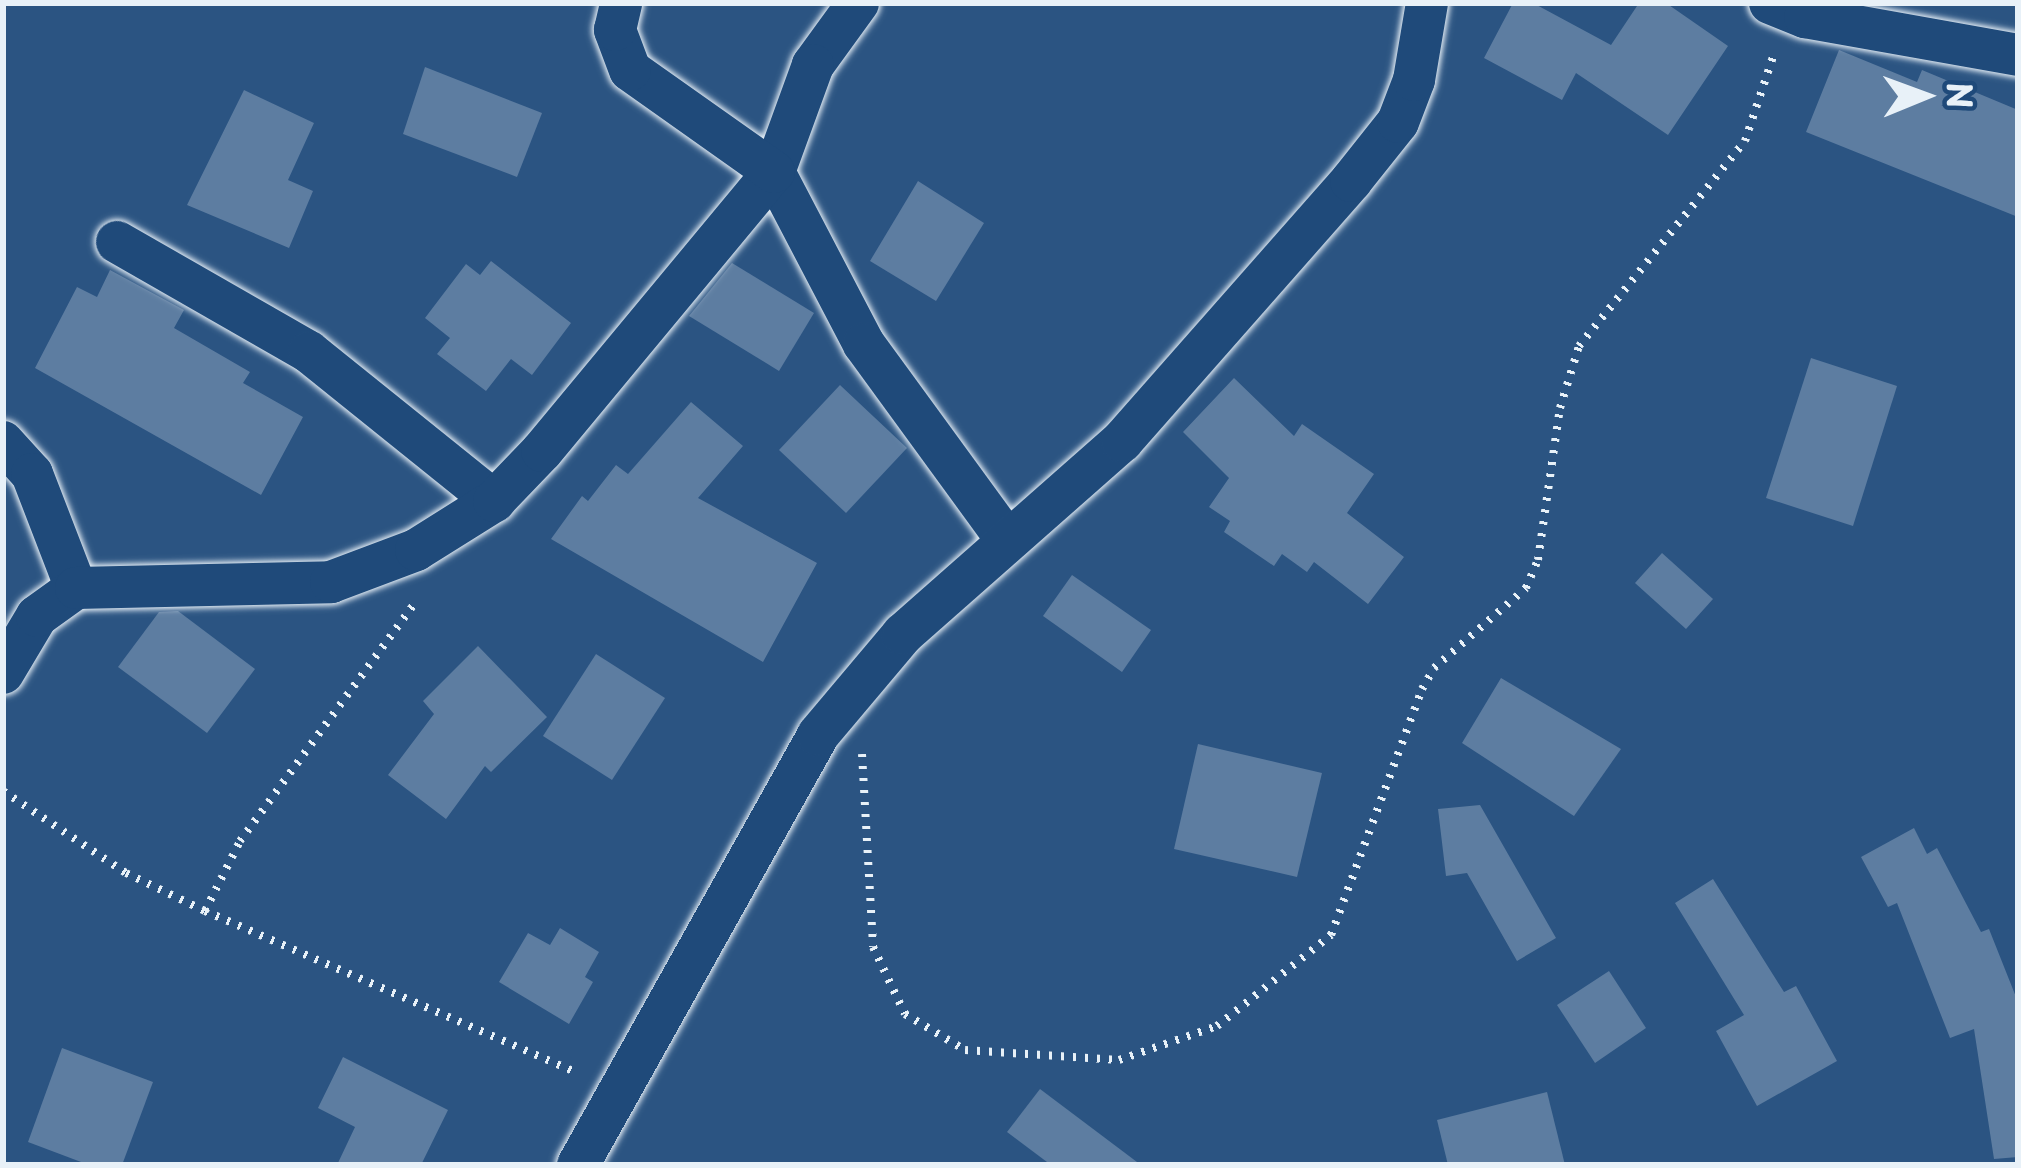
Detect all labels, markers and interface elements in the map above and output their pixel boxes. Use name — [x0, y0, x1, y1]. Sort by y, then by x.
north arrow — [1865, 36, 1985, 156]
text: N — [1936, 82, 1986, 109]

